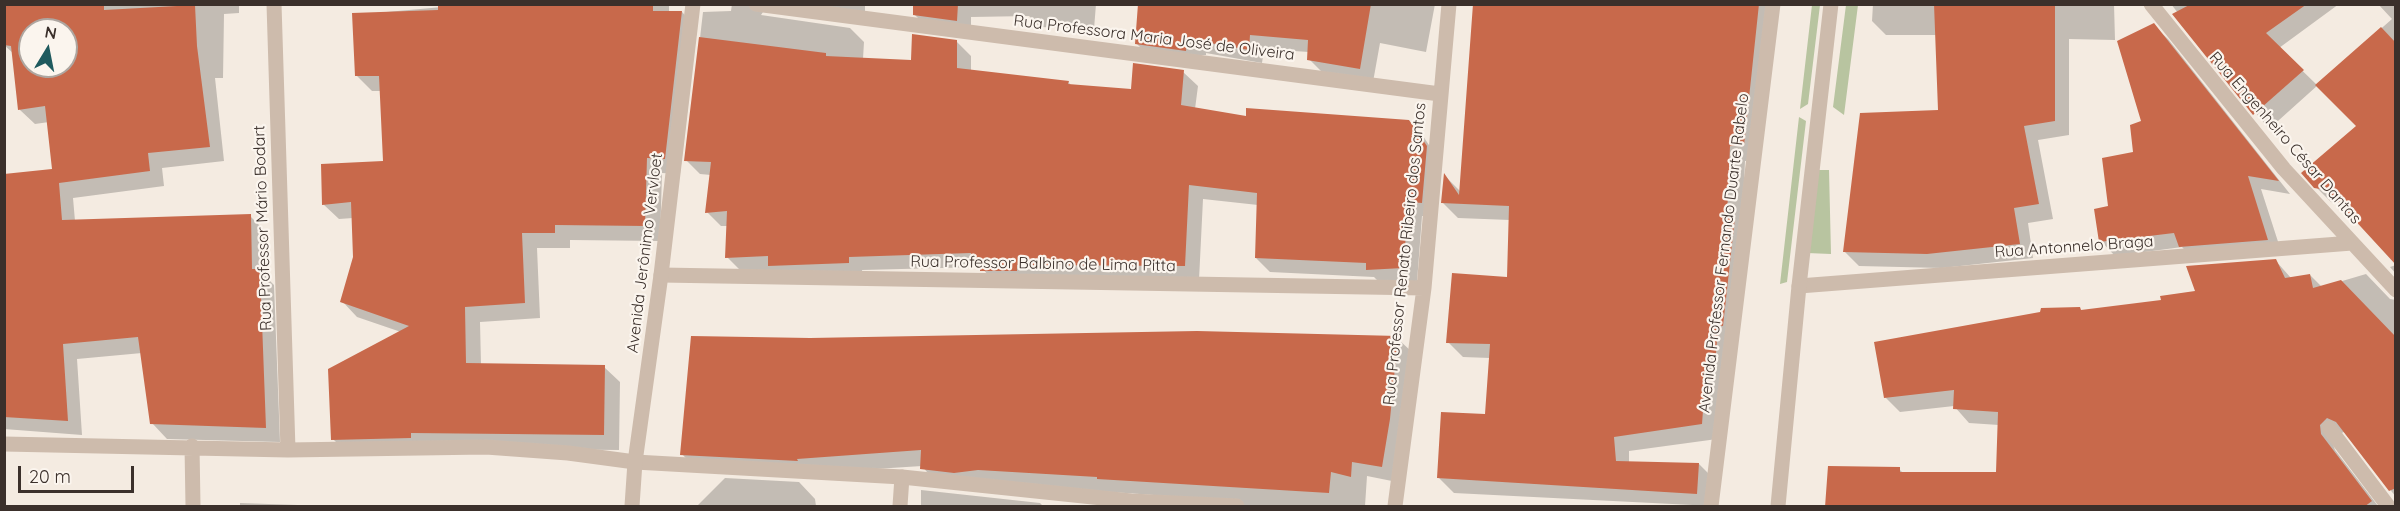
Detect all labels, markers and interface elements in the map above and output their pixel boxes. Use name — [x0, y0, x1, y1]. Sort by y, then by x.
street label: Rua Professora Maria José de Oliveira — [1012, 11, 1296, 65]
north arrow — [18, 18, 78, 78]
text: N — [43, 21, 58, 43]
street label: Rua Engenheiro César Dantas — [2205, 48, 2365, 228]
street label: Avenida Professor Fernando Duarte Rabelo — [1695, 92, 1753, 414]
street label: Rua Professor Renato Ribeiro dos Santos — [1380, 102, 1430, 406]
street label: Rua Professor Mário Bodart — [250, 125, 276, 331]
street label: Avenida Jerônimo Vervloet — [623, 152, 667, 354]
street label: Rua Antonnelo Braga — [1994, 232, 2154, 262]
street label: Rua Professor Balbino de Lima Pitta — [910, 252, 1176, 276]
scale bar — [21, 454, 136, 492]
text: 20 m — [29, 465, 71, 488]

